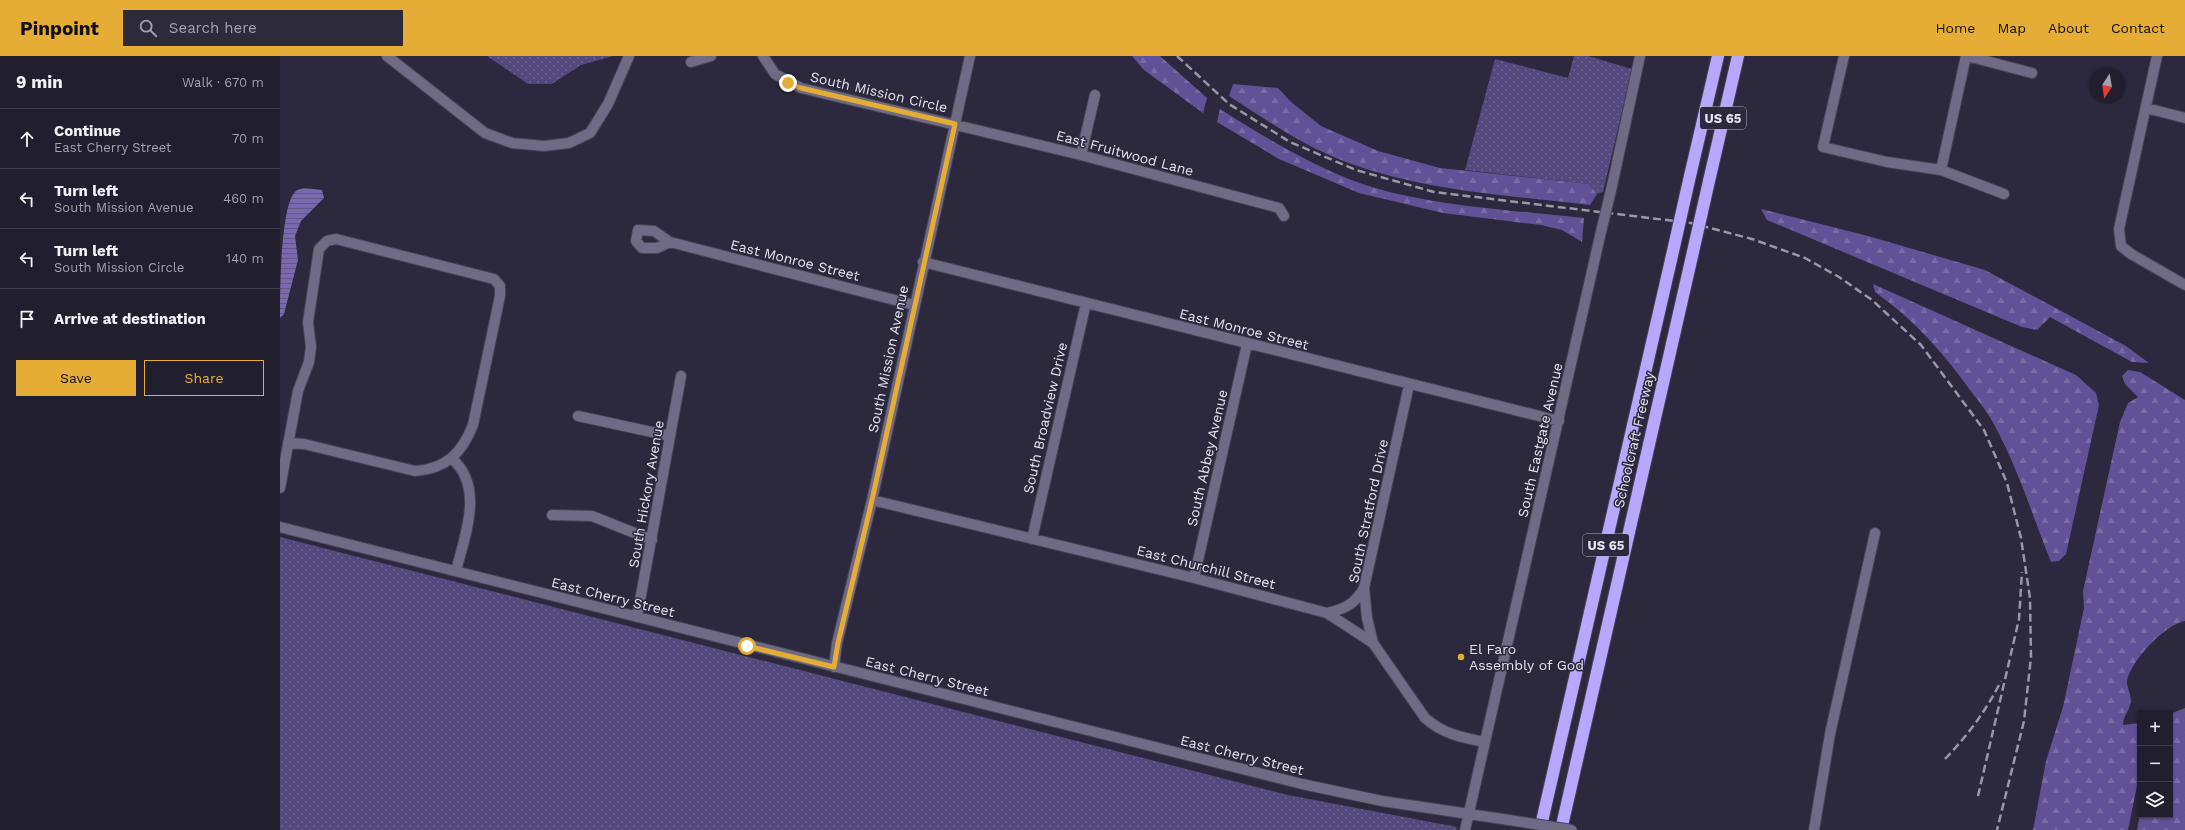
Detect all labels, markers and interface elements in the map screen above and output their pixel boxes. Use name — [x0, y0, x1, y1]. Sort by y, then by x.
search box — [123, 10, 403, 46]
text: Pinpoint — [20, 17, 99, 40]
icon: search — [137, 17, 159, 39]
text: Search here — [169, 19, 257, 37]
text: Home — [1935, 20, 1975, 36]
text: Map — [1997, 20, 2026, 36]
text: About — [2048, 20, 2089, 36]
text: Contact — [2111, 20, 2165, 36]
street label: South Mission Circle — [809, 68, 949, 116]
north arrow — [2089, 68, 2125, 104]
text: 9 min — [16, 72, 63, 92]
route end — [779, 74, 797, 92]
text: Walk · 670 m — [182, 75, 264, 90]
road number: US 65 — [1700, 107, 1746, 129]
text: Continue — [54, 122, 121, 140]
street label: East Fruitwood Lane — [1055, 127, 1195, 179]
icon: ahead — [16, 128, 38, 150]
text: 70 m — [232, 131, 264, 146]
text: East Cherry Street — [54, 140, 171, 155]
text: Turn left — [54, 182, 118, 200]
icon: left — [16, 188, 38, 210]
text: 460 m — [223, 191, 264, 206]
text: South Mission Avenue — [54, 200, 194, 215]
street label: East Monroe Street — [729, 236, 861, 284]
text: Turn left — [54, 242, 118, 260]
icon: left — [16, 248, 38, 270]
text: 140 m — [226, 251, 264, 266]
text: South Mission Circle — [54, 260, 184, 275]
street label: South Mission Avenue — [865, 284, 911, 434]
street label: East Monroe Street — [1178, 305, 1310, 353]
icon: arrive — [16, 308, 38, 330]
text: Arrive at destination — [54, 310, 206, 328]
street label: South Broadview Drive — [1020, 341, 1070, 495]
button: Save — [16, 360, 136, 396]
button: Share — [144, 360, 264, 396]
street label: South Eastgate Avenue — [1514, 361, 1566, 519]
street label: Schoolcraft Freeway — [1611, 370, 1658, 509]
street label: South Abbey Avenue — [1183, 388, 1231, 528]
street label: South Hickory Avenue — [625, 419, 667, 569]
street label: South Stratford Drive — [1345, 438, 1391, 584]
road number: US 65 — [1583, 534, 1629, 556]
street label: East Churchill Street — [1135, 542, 1277, 592]
street label: East Cherry Street — [550, 574, 676, 620]
route start — [738, 637, 756, 655]
place label: El Faro Assembly of God — [1469, 641, 1584, 673]
marker: El Faro Assembly of God — [1456, 652, 1466, 662]
street label: East Cherry Street — [864, 653, 990, 699]
map controls — [2137, 710, 2173, 818]
button: + — [2137, 710, 2173, 746]
street label: East Cherry Street — [1179, 732, 1305, 778]
button: − — [2137, 746, 2173, 782]
button: layers — [2137, 782, 2173, 818]

